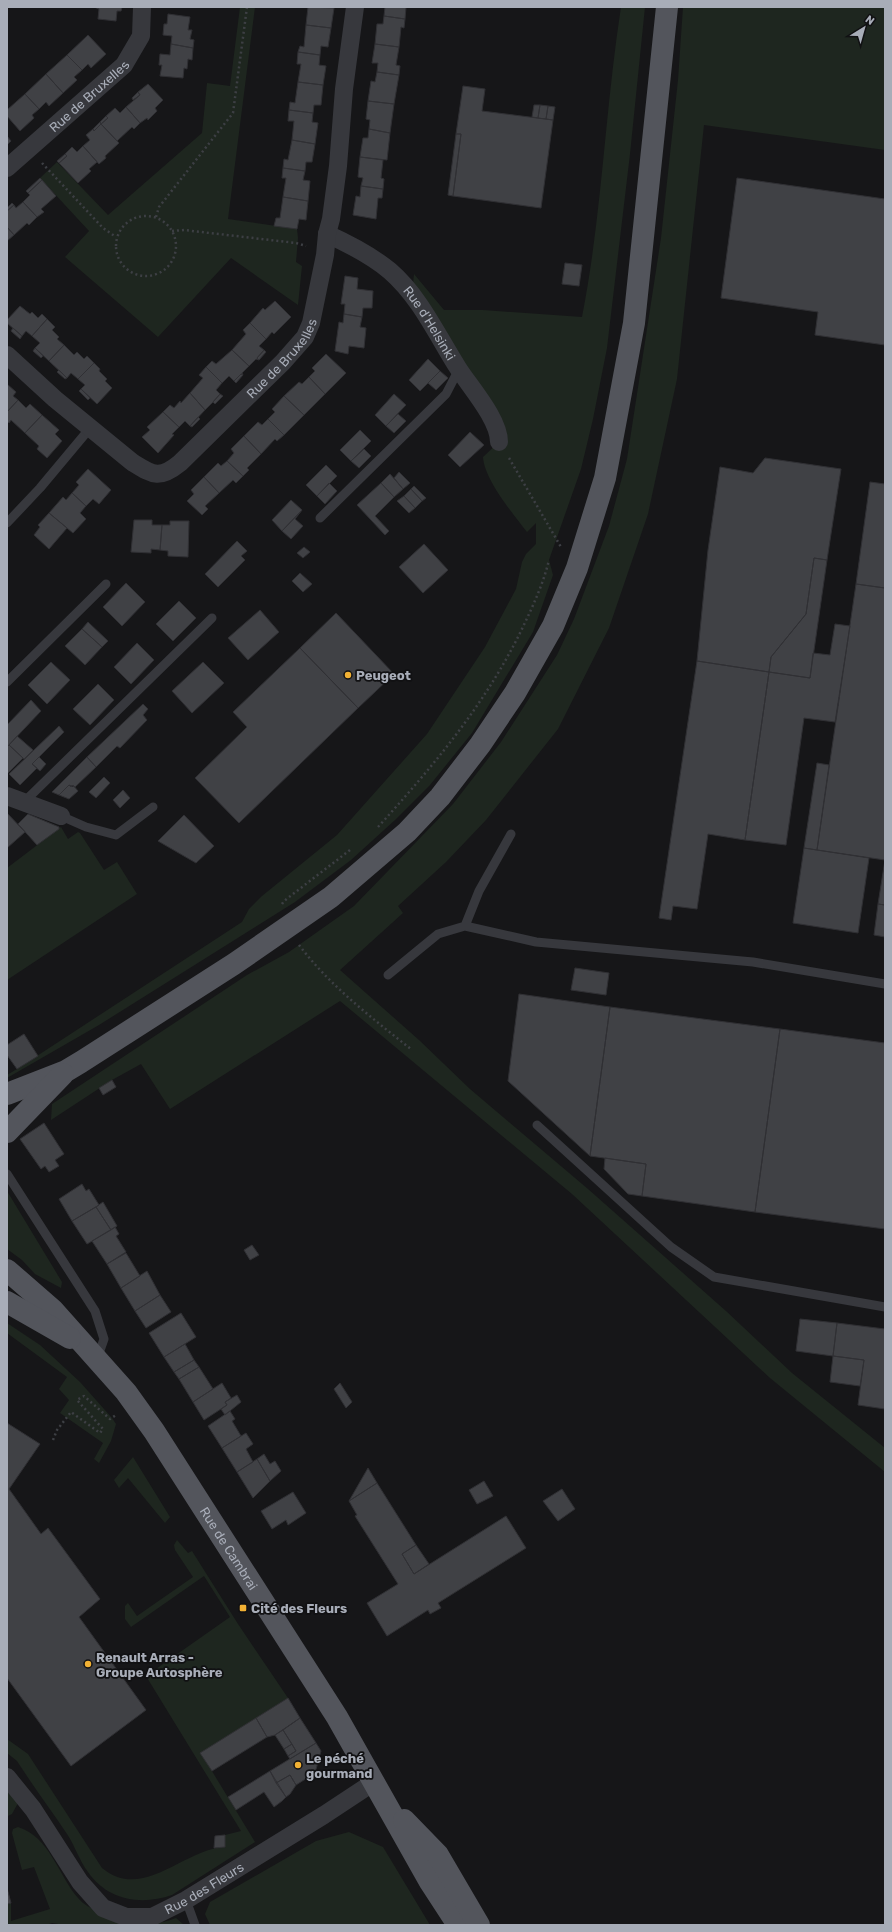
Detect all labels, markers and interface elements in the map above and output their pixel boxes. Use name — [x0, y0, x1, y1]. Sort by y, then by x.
north arrow — [844, 8, 884, 48]
text: N — [863, 13, 877, 28]
street label: Rue de Bruxelles — [46, 58, 132, 135]
street label: Rue d'Helsinki — [401, 283, 459, 363]
street label: Rue de Bruxelles — [243, 317, 319, 401]
place label: Peugeot — [356, 668, 411, 683]
marker: Peugeot — [343, 670, 353, 680]
street label: Rue de Cambrai — [197, 1504, 261, 1593]
place label: Cité des Fleurs — [251, 1601, 347, 1616]
marker: Cité des Fleurs — [238, 1603, 248, 1613]
place label: Renault Arras - Groupe Autosphère — [96, 1650, 223, 1680]
marker: Renault Arras - Groupe Autosphère — [83, 1659, 93, 1669]
place label: Le péché gourmand — [306, 1751, 373, 1781]
marker: Le péché gourmand — [293, 1760, 303, 1770]
street label: Rue des Fleurs — [162, 1859, 247, 1917]

